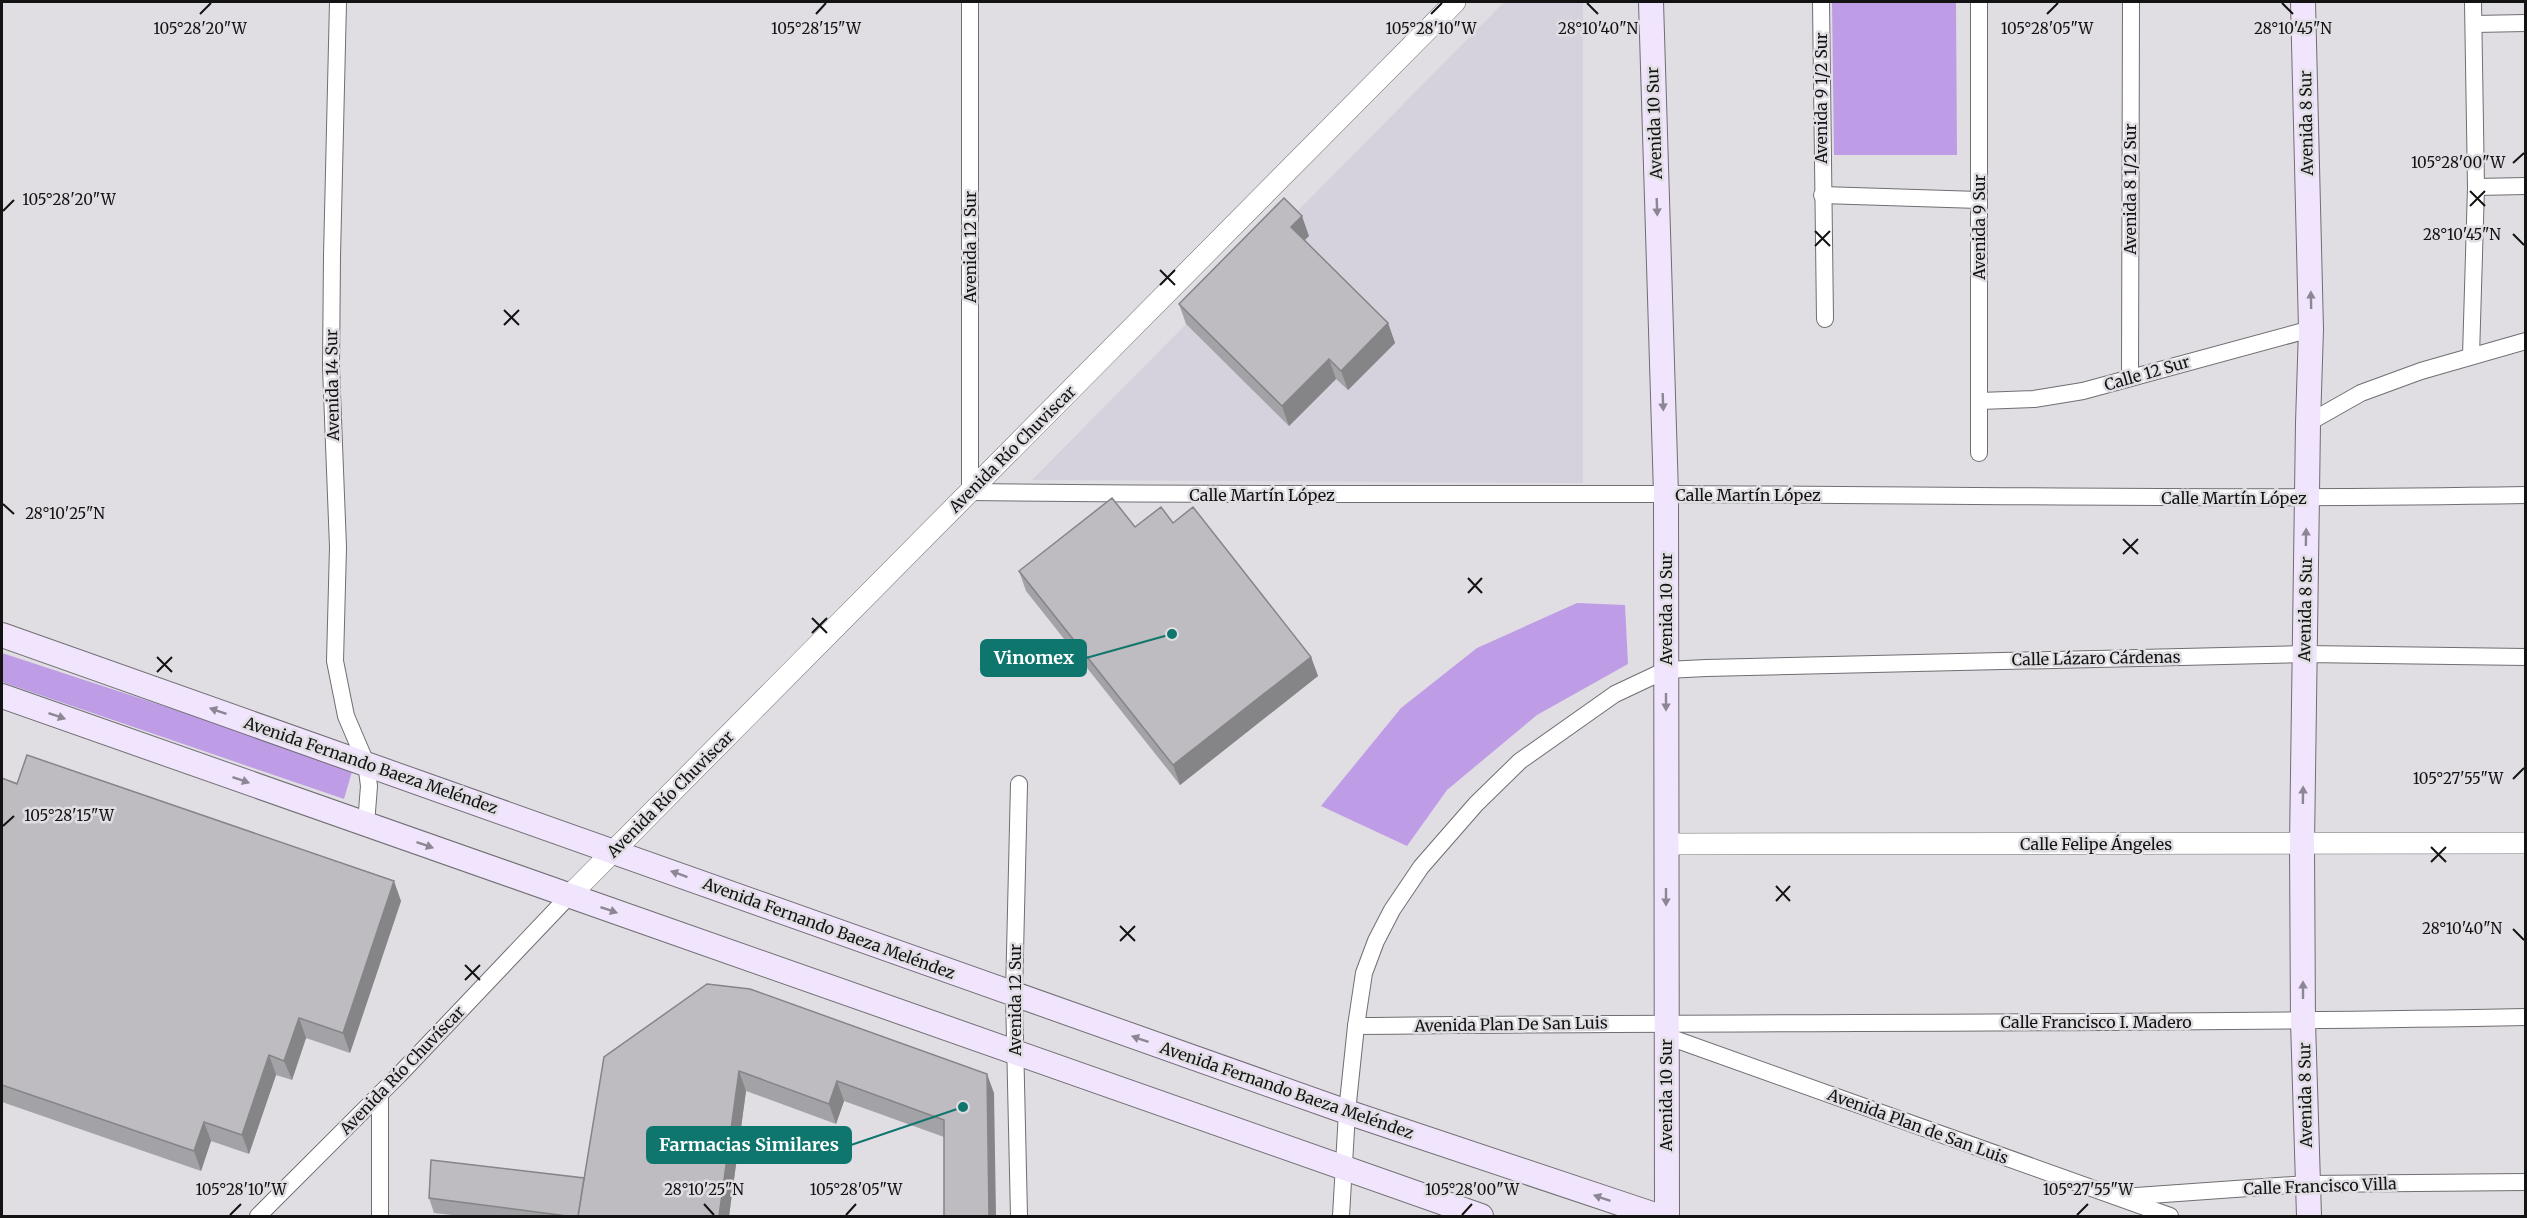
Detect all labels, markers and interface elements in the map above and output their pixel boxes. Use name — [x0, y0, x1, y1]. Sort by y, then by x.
text: 105°28'20"W — [153, 19, 248, 38]
text: 105°28'15"W — [771, 19, 862, 38]
text: 105°28'10"W — [1386, 19, 1477, 38]
text: 28°10'40"N — [1558, 19, 1638, 38]
text: 105°28'05"W — [2001, 19, 2094, 38]
text: 28°10'45"N — [2254, 19, 2332, 38]
street label: Avenida 9 1/2 Sur — [1811, 32, 1831, 165]
street label: Avenida 10 Sur — [1642, 66, 1666, 181]
street label: Avenida 8 Sur — [2295, 70, 2317, 177]
street label: Avenida 8 1/2 Sur — [2120, 123, 2140, 256]
text: 105°28'00"W — [2411, 153, 2506, 172]
street label: Avenida 9 Sur — [1969, 174, 1989, 281]
text: 105°28'20"W — [22, 190, 117, 209]
street label: Avenida 12 Sur — [960, 191, 980, 304]
one-way arrow — [1652, 197, 1662, 216]
text: 28°10'45"N — [2423, 225, 2501, 244]
one-way arrow — [2306, 291, 2315, 310]
street label: Avenida 14 Sur — [321, 329, 343, 442]
street label: Calle 12 Sur — [2102, 351, 2192, 395]
street label: Avenida Río Chuviscar — [944, 381, 1080, 517]
one-way arrow — [1658, 392, 1668, 411]
street label: Calle Martín López — [1189, 485, 1335, 505]
street label: Calle Martín López — [1675, 485, 1821, 505]
street label: Calle Martín López — [2161, 488, 2307, 508]
text: 28°10'25"N — [25, 504, 105, 523]
one-way arrow — [2301, 528, 2311, 547]
street label: Avenida 10 Sur — [1656, 553, 1676, 666]
street label: Avenida 8 Sur — [2294, 556, 2316, 663]
callout: Vinomex — [981, 640, 1086, 676]
text: Vinomex — [993, 646, 1074, 669]
street label: Calle Lázaro Cárdenas — [2011, 647, 2181, 669]
one-way arrow — [1661, 692, 1671, 711]
one-way arrow — [209, 706, 227, 716]
one-way arrow — [48, 711, 66, 721]
street label: Avenida Fernando Baeza Meléndez — [241, 712, 501, 818]
street label: Avenida Río Chuviscar — [602, 726, 738, 862]
text: 105°27'55"W — [2413, 769, 2504, 788]
one-way arrow — [232, 776, 250, 786]
one-way arrow — [2298, 786, 2307, 805]
text: 105°28'15"W — [24, 806, 115, 825]
street label: Calle Felipe Ángeles — [2020, 834, 2172, 854]
one-way arrow — [416, 841, 434, 851]
one-way arrow — [670, 869, 688, 879]
street label: Avenida Fernando Baeza Meléndez — [699, 873, 958, 983]
one-way arrow — [1661, 887, 1671, 906]
one-way arrow — [600, 905, 618, 915]
text: 28°10'40"N — [2422, 919, 2502, 938]
street label: Avenida 12 Sur — [1005, 944, 1025, 1057]
one-way arrow — [2298, 981, 2308, 1000]
street label: Avenida Río Chuvíscar — [335, 1001, 469, 1139]
street label: Avenida Plan De San Luis — [1413, 1012, 1608, 1036]
street label: Calle Francisco I. Madero — [2000, 1012, 2192, 1032]
one-way arrow — [1131, 1033, 1149, 1043]
street label: Avenida Fernando Baeza Meléndez — [1157, 1037, 1417, 1143]
street label: Avenida 10 Sur — [1656, 1039, 1676, 1152]
street label: Avenida 8 Sur — [2294, 1042, 2316, 1149]
street label: Avenida Plan de San Luis — [1824, 1084, 2011, 1168]
callout: Farmacias Similares — [647, 1127, 851, 1163]
text: Farmacias Similares — [659, 1133, 839, 1156]
street label: Calle Francisco Villa — [2243, 1173, 2397, 1199]
text: 105°28'10"W — [196, 1180, 287, 1199]
text: 28°10'25"N — [664, 1180, 744, 1199]
text: 105°28'05"W — [810, 1180, 903, 1199]
text: 105°28'00"W — [1425, 1180, 1520, 1199]
text: 105°27'55"W — [2043, 1180, 2134, 1199]
one-way arrow — [1593, 1193, 1611, 1202]

